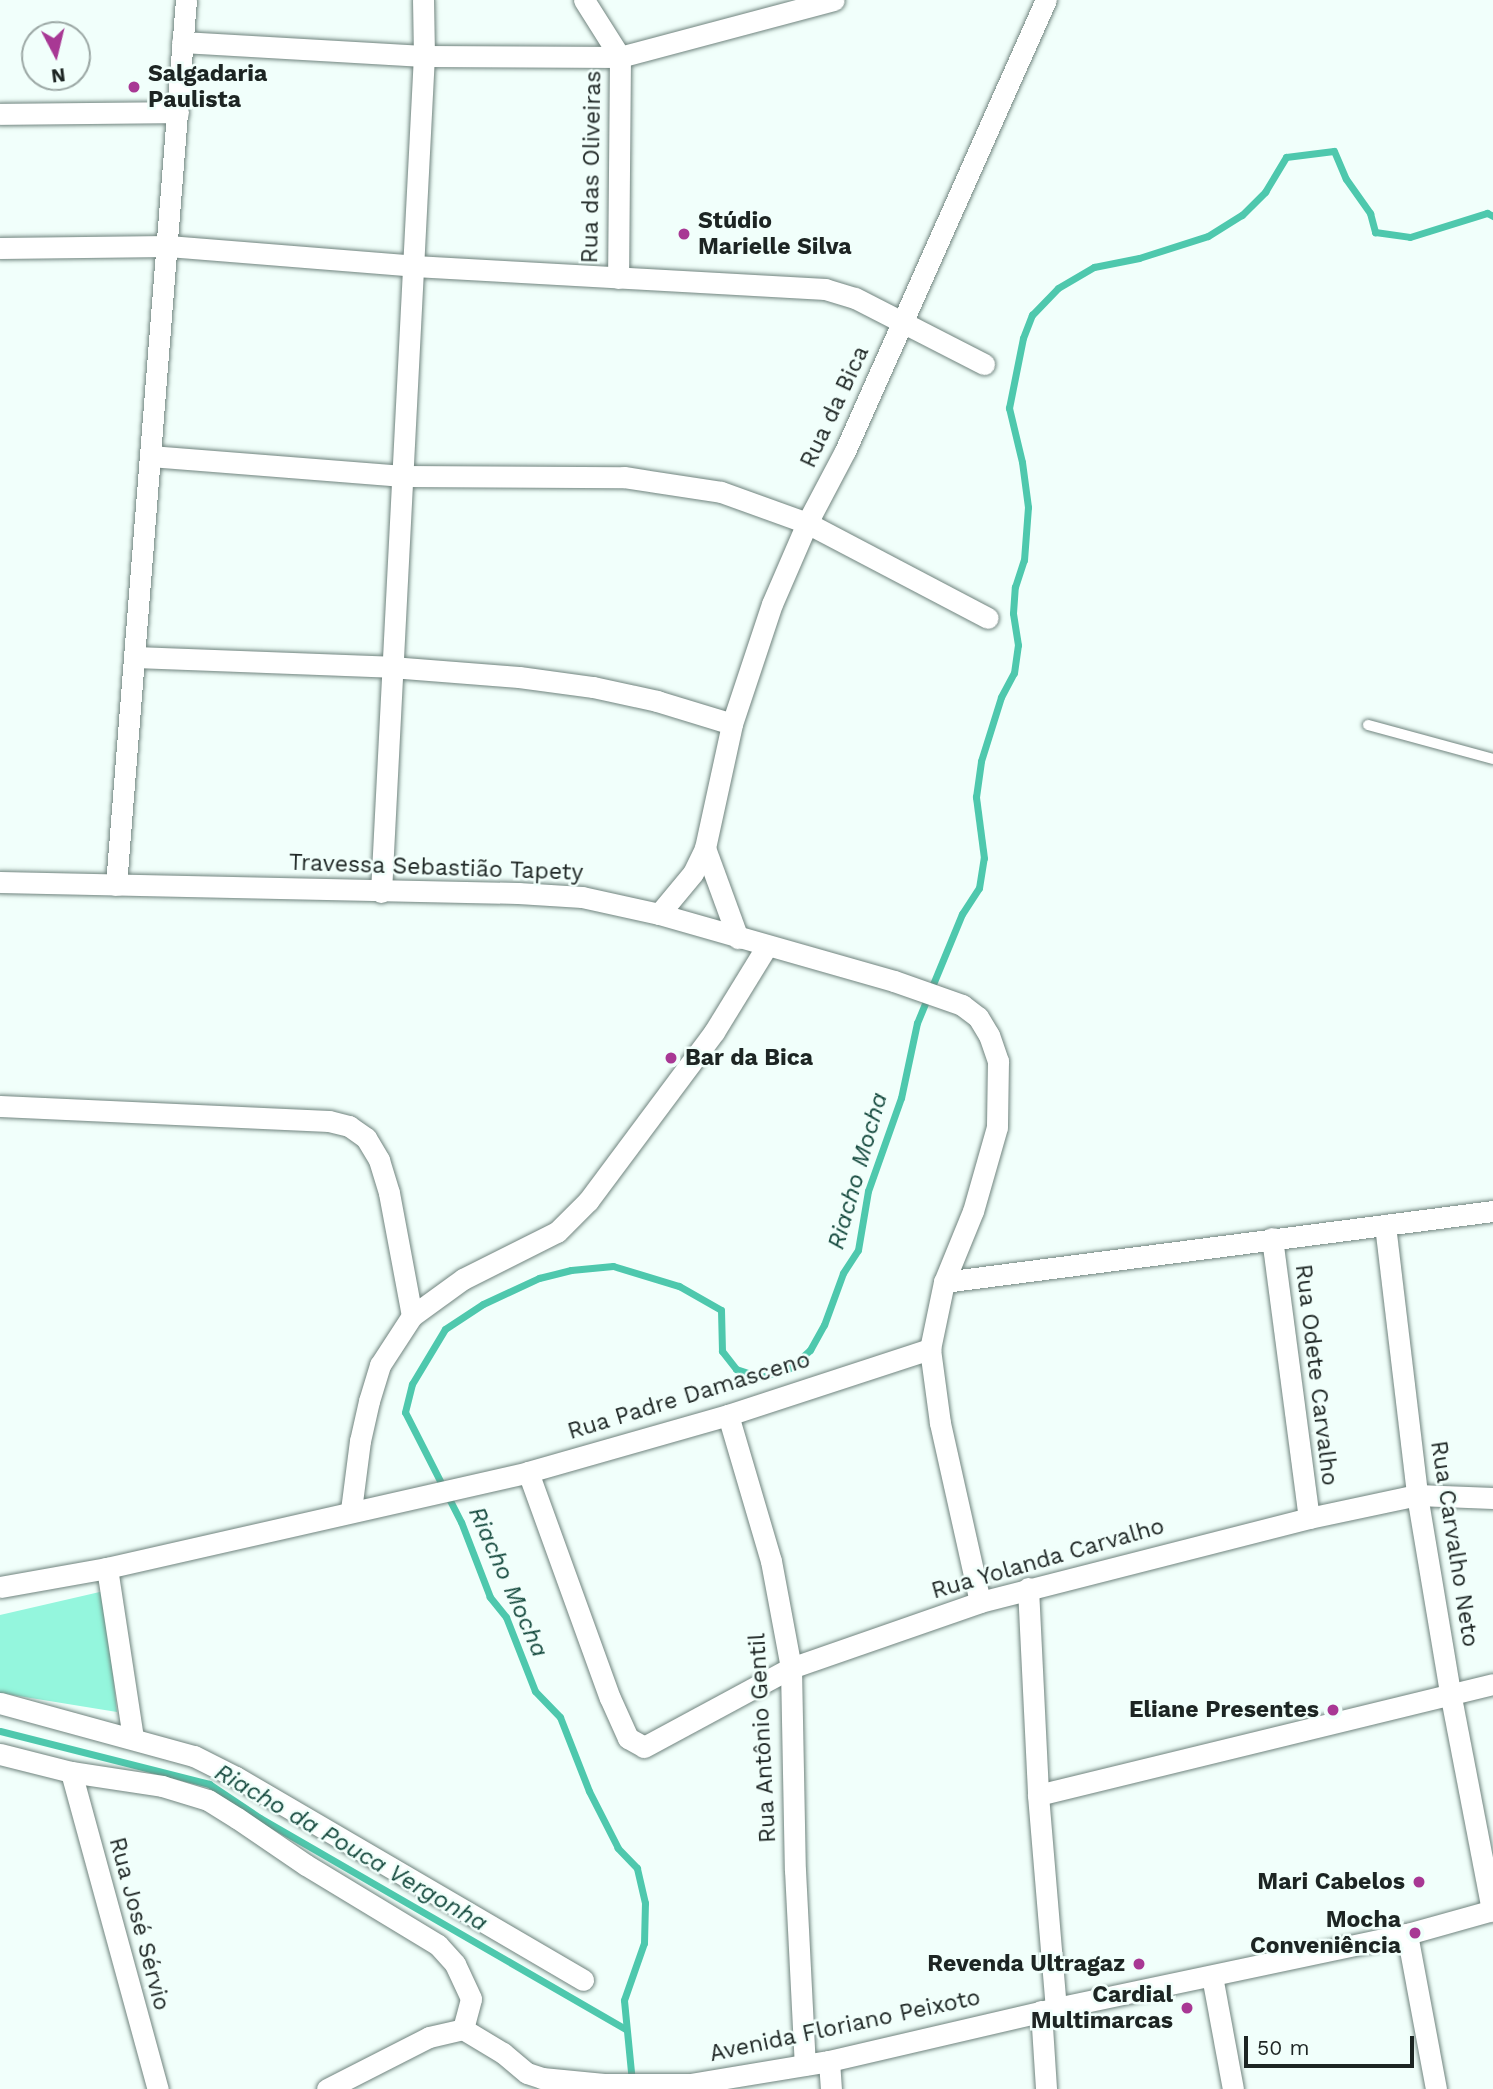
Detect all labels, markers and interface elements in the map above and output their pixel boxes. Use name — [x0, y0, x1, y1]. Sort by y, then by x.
north arrow — [21, 21, 91, 91]
place label: Salgadaria Paulista — [148, 60, 267, 114]
text: N — [50, 63, 67, 88]
street label: Rua das Oliveiras — [577, 70, 607, 264]
marker: Salgadaria Paulista — [126, 79, 142, 95]
place label: Stúdio Marielle Silva — [698, 207, 852, 261]
marker: Stúdio Marielle Silva — [676, 226, 692, 242]
street label: Rua da Bica — [795, 341, 875, 473]
street label: Travessa Sebastião Tapety — [288, 849, 584, 887]
place label: Bar da Bica — [685, 1044, 814, 1072]
marker: Bar da Bica — [663, 1050, 679, 1066]
water label: Riacho Mocha — [822, 1089, 894, 1253]
street label: Rua Odete Carvalho — [1289, 1262, 1343, 1488]
street label: Rua Padre Damasceno — [564, 1346, 814, 1446]
street label: Rua Carvalho Neto — [1424, 1439, 1484, 1649]
water label: Riacho Mocha — [462, 1502, 554, 1662]
street label: Rua Yolanda Carvalho — [927, 1512, 1169, 1606]
street label: Rua Antônio Gentil — [744, 1632, 782, 1844]
place label: Eliane Presentes — [1129, 1696, 1319, 1724]
marker: Eliane Presentes — [1325, 1702, 1341, 1718]
water label: Riacho da Pouca Vergonha — [209, 1758, 493, 1938]
street label: Rua José Sérvio — [102, 1834, 176, 2014]
place label: Mari Cabelos — [1257, 1868, 1405, 1896]
marker: Mari Cabelos — [1411, 1874, 1427, 1890]
place label: Mocha Conveniência — [1250, 1906, 1401, 1960]
marker: Mocha Conveniência — [1407, 1925, 1423, 1941]
place label: Revenda Ultragaz — [927, 1950, 1125, 1978]
marker: Revenda Ultragaz — [1131, 1956, 1147, 1972]
place label: Cardial Multimarcas — [1031, 1981, 1173, 2035]
street label: Avenida Floriano Peixoto — [707, 1984, 983, 2068]
marker: Cardial Multimarcas — [1179, 2000, 1195, 2016]
scale bar — [1248, 2022, 1418, 2066]
text: 50 m — [1257, 2035, 1309, 2060]

